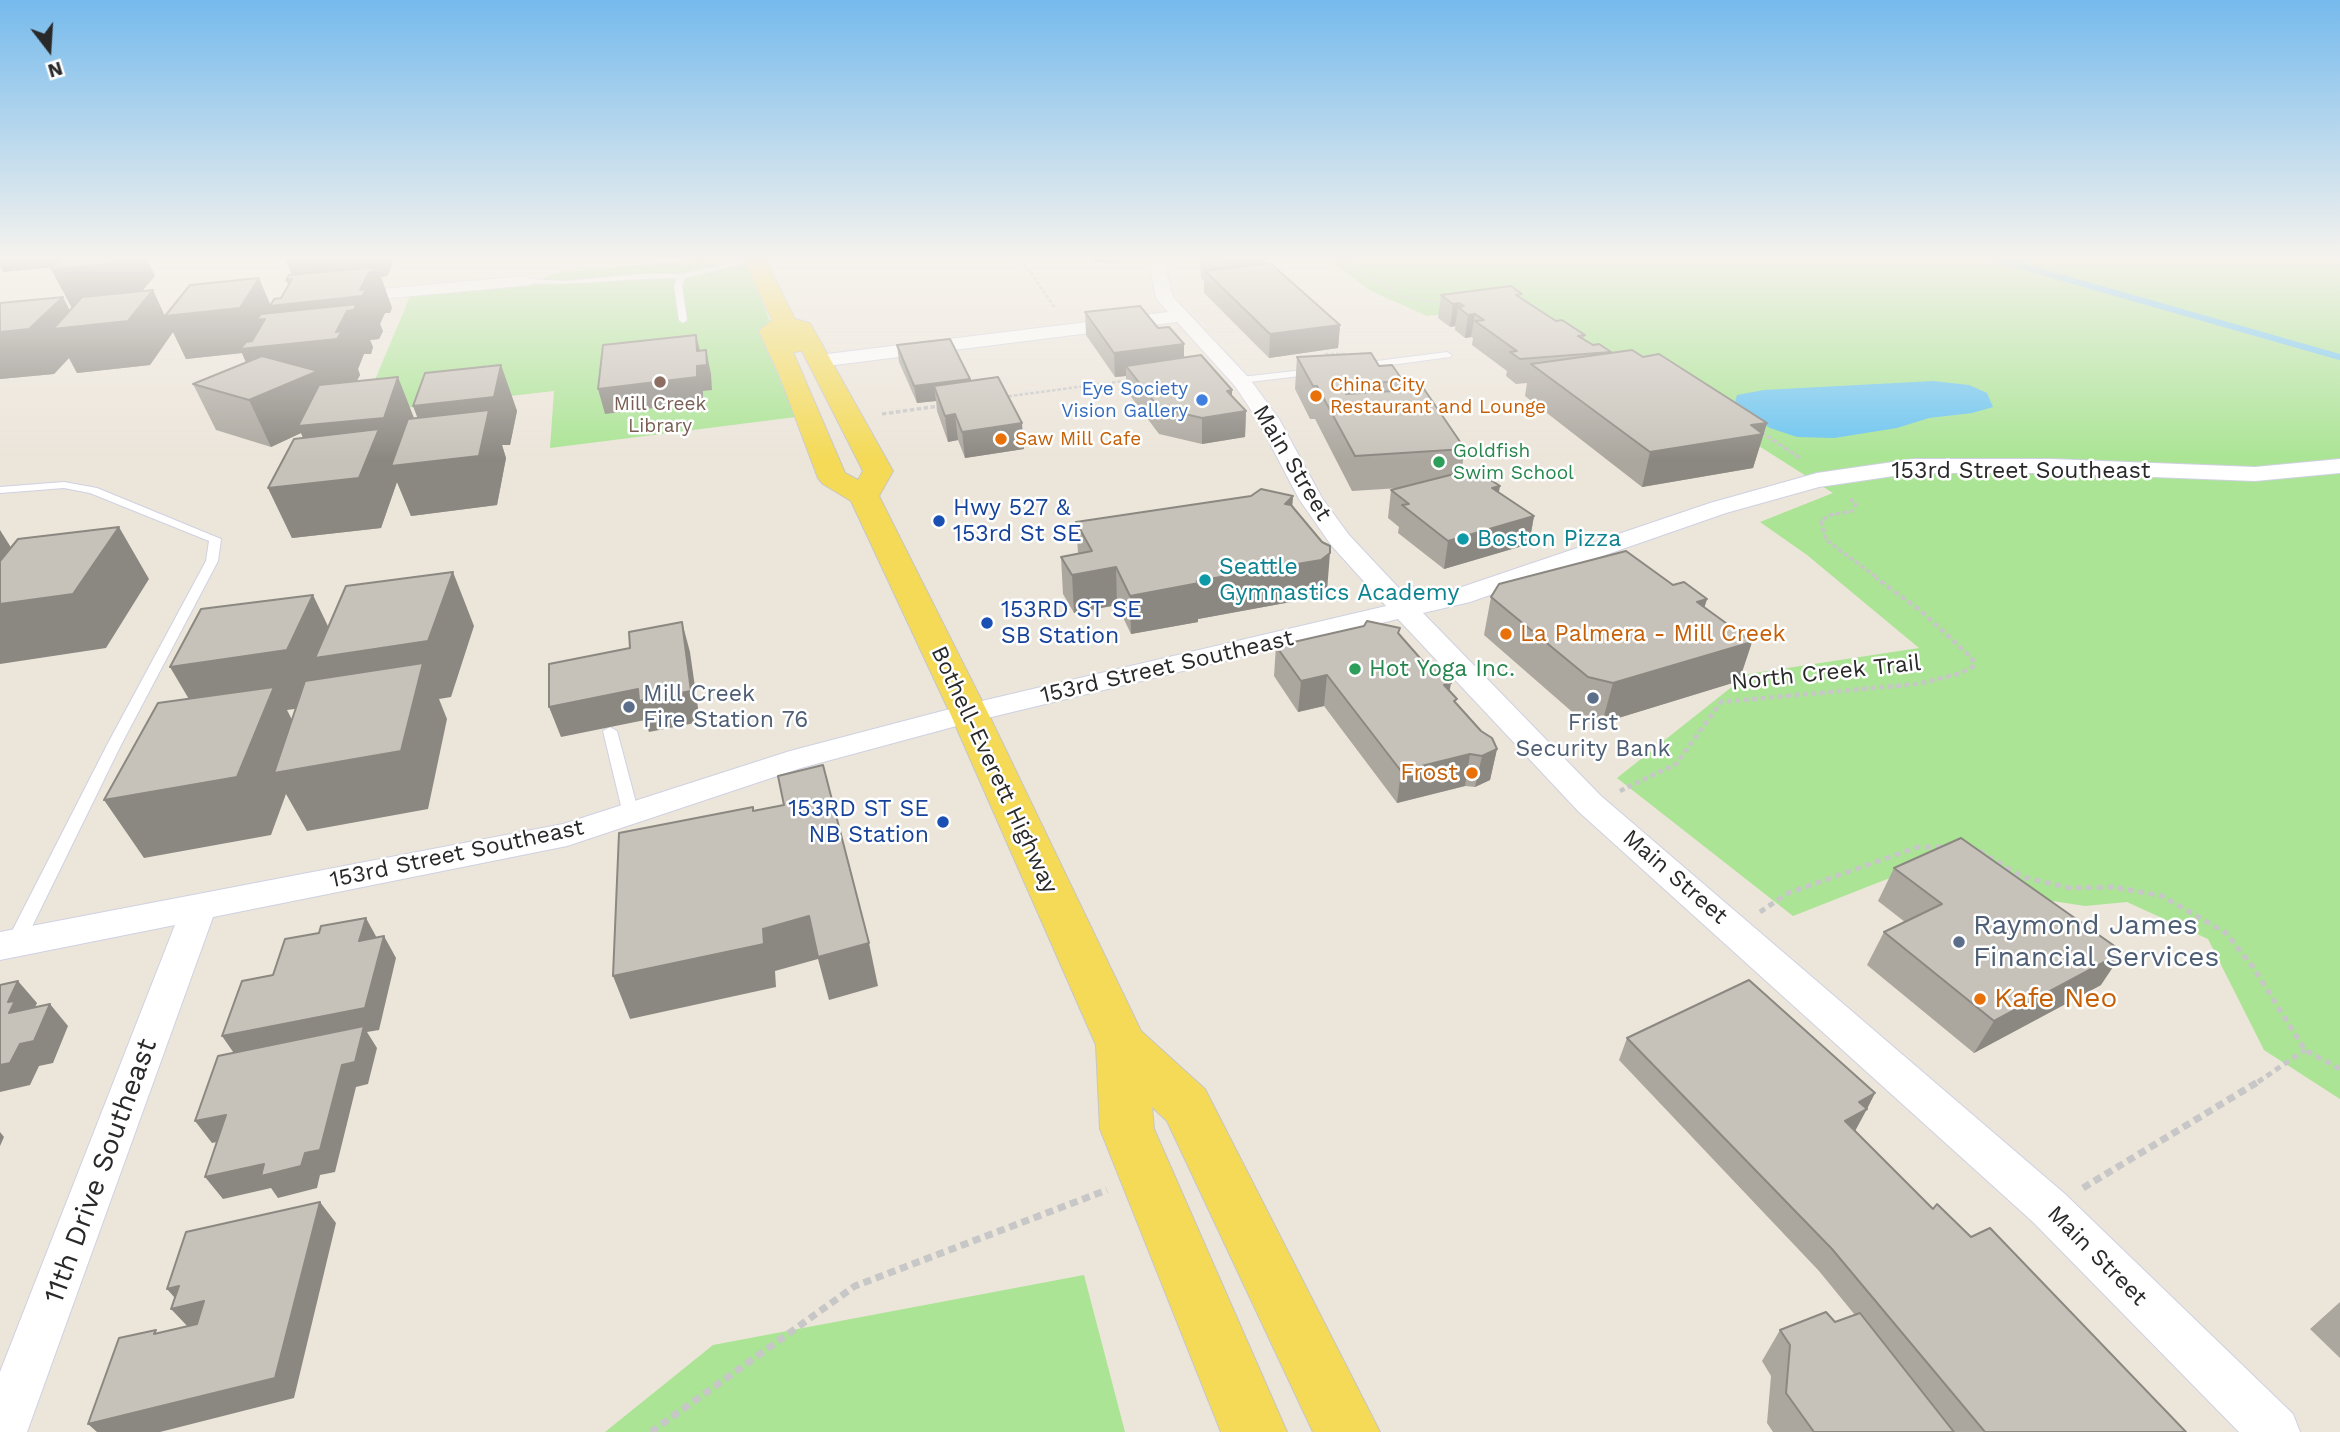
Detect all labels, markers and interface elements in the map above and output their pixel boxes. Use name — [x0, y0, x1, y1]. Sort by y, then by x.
north arrow — [14, 14, 84, 84]
text: N — [45, 57, 65, 83]
marker: Mill Creek Library — [652, 374, 668, 390]
place label: China City Restaurant and Lounge — [1330, 374, 1546, 418]
place label: Eye Society Vision Gallery — [1061, 378, 1188, 422]
marker: China City Restaurant and Lounge — [1308, 388, 1324, 404]
marker: Eye Society Vision Gallery — [1194, 392, 1210, 408]
place label: Mill Creek Library — [614, 393, 706, 437]
street label: Main Street — [1247, 400, 1337, 526]
place label: Saw Mill Cafe — [1015, 428, 1141, 450]
marker: Saw Mill Cafe — [993, 431, 1009, 447]
place label: Goldfish Swim School — [1453, 440, 1574, 484]
marker: Goldfish Swim School — [1431, 454, 1447, 470]
street label: 153rd Street Southeast — [1892, 457, 2150, 485]
place label: Hwy 527 & 153rd St SE — [953, 494, 1082, 548]
marker: Hwy 527 & 153rd St SE — [931, 513, 947, 529]
place label: Boston Pizza — [1477, 525, 1621, 553]
marker: Boston Pizza — [1455, 531, 1471, 547]
place label: Seattle Gymnastics Academy — [1219, 553, 1459, 607]
marker: Seattle Gymnastics Academy — [1197, 572, 1213, 588]
place label: 153RD ST SE SB Station — [1001, 596, 1142, 650]
marker: 153RD ST SE SB Station — [979, 615, 995, 631]
place label: La Palmera - Mill Creek — [1520, 620, 1785, 648]
street label: 153rd Street Southeast — [1038, 624, 1296, 710]
marker: La Palmera - Mill Creek — [1498, 626, 1514, 642]
street label: Bothell-Everett Highway — [924, 642, 1064, 898]
street label: North Creek Trail — [1730, 649, 1922, 697]
place label: Hot Yoga Inc. — [1369, 655, 1515, 683]
marker: Hot Yoga Inc. — [1347, 661, 1363, 677]
place label: Mill Creek Fire Station 76 — [643, 680, 808, 734]
marker: Frist Security Bank — [1585, 690, 1601, 706]
marker: Mill Creek Fire Station 76 — [621, 699, 637, 715]
place label: Frist Security Bank — [1515, 709, 1671, 763]
place label: Frost — [1400, 759, 1458, 787]
marker: Frost — [1464, 765, 1480, 781]
place label: 153RD ST SE NB Station — [788, 795, 929, 849]
street label: 153rd Street Southeast — [328, 814, 586, 894]
marker: 153RD ST SE NB Station — [935, 814, 951, 830]
street label: Main Street — [1617, 824, 1733, 930]
place label: Raymond James Financial Services — [1973, 909, 2219, 975]
marker: Raymond James Financial Services — [1951, 934, 1967, 950]
place label: Kafe Neo — [1994, 982, 2117, 1016]
marker: Kafe Neo — [1972, 991, 1988, 1007]
street label: 11th Drive Southeast — [37, 1034, 165, 1308]
street label: Main Street — [2041, 1200, 2153, 1312]

